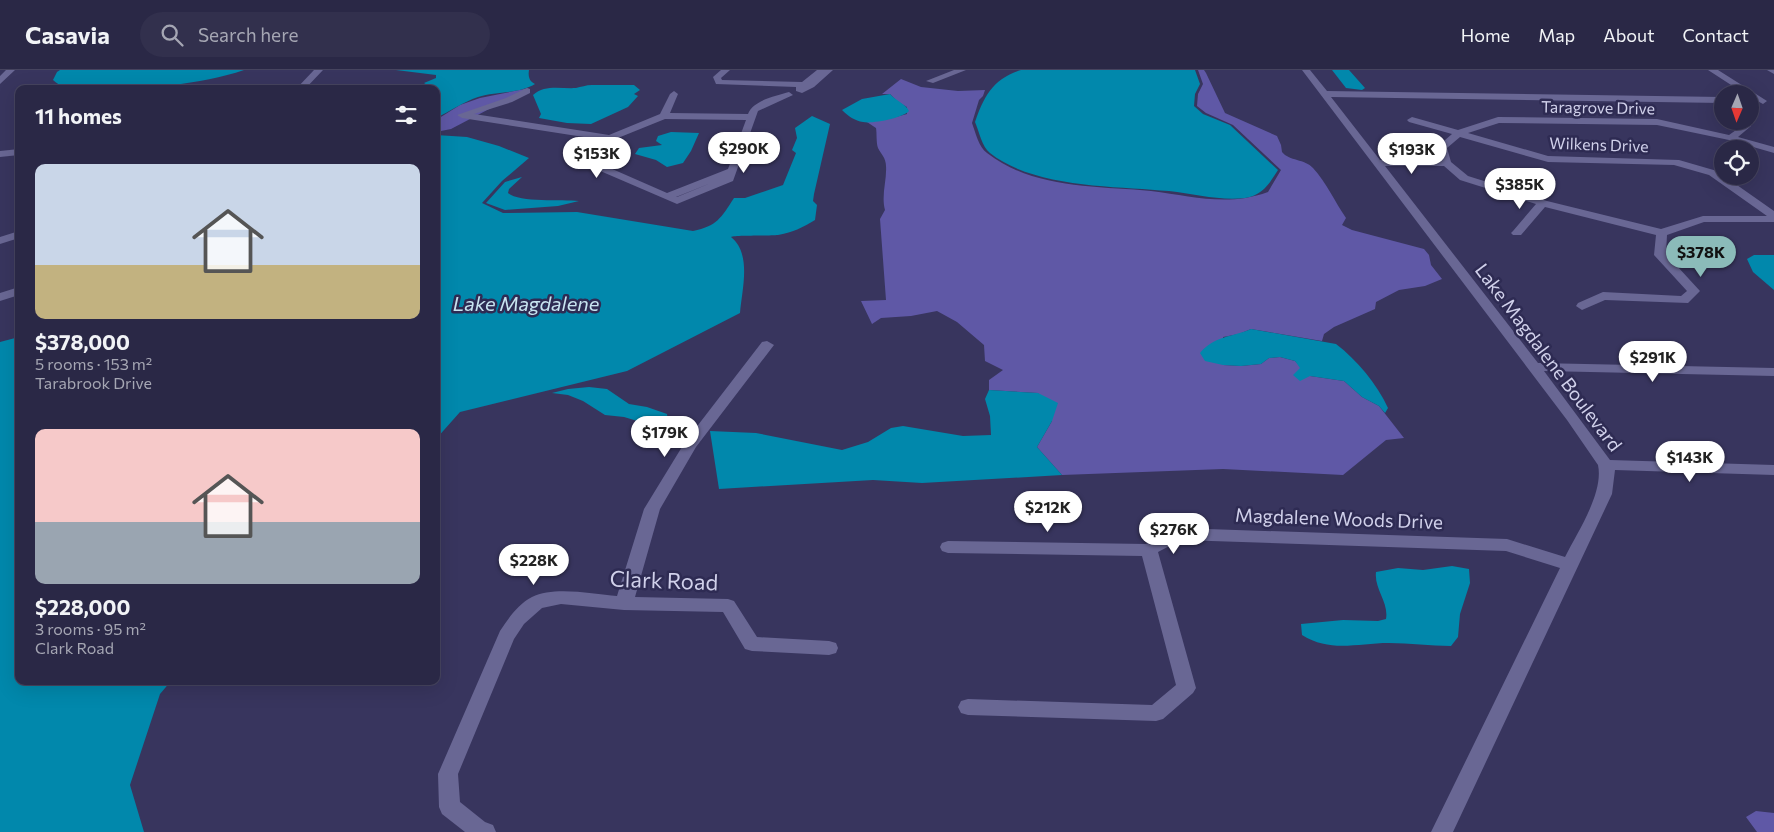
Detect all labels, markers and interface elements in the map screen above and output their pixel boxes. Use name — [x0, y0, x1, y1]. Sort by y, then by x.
search box — [140, 12, 490, 57]
text: Casavia — [25, 20, 110, 49]
icon: search — [158, 21, 186, 49]
text: Search here — [198, 23, 298, 46]
text: Home — [1461, 24, 1510, 46]
text: Map — [1538, 24, 1575, 46]
text: About — [1603, 24, 1655, 46]
text: Contact — [1683, 24, 1749, 46]
north arrow — [1714, 85, 1759, 130]
map controls — [1714, 85, 1759, 185]
street label: Taragrove Drive — [1541, 97, 1655, 117]
icon: filters — [392, 101, 420, 129]
text: 11 homes — [35, 103, 122, 128]
pin: $290K — [709, 132, 779, 174]
pin: $193K — [1377, 132, 1447, 175]
street label: Wilkens Drive — [1549, 133, 1649, 155]
pin: $153K — [562, 136, 632, 179]
text: $290K — [719, 138, 769, 157]
text: $193K — [1389, 139, 1435, 158]
button: locate — [1714, 140, 1759, 185]
text: $153K — [574, 143, 620, 162]
pin: $385K — [1485, 168, 1555, 210]
text: $385K — [1496, 174, 1544, 193]
icon: home — [183, 196, 273, 286]
pin: $378K — [1666, 236, 1736, 278]
text: $378K — [1677, 242, 1725, 261]
street label: Lake Magdalene Boulevard — [1471, 259, 1627, 455]
water label: Lake Magdalene — [453, 291, 600, 315]
text: $378,000 — [35, 329, 130, 354]
pin: $291K — [1618, 340, 1688, 383]
text: $291K — [1630, 347, 1676, 366]
text: 5 rooms · 153 m² — [35, 354, 152, 373]
text: Tarabrook Drive — [35, 373, 152, 392]
pin: $179K — [630, 416, 700, 458]
text: $179K — [642, 422, 688, 441]
pin: $143K — [1655, 440, 1725, 483]
text: $143K — [1667, 447, 1713, 466]
icon: home — [183, 461, 273, 551]
pin: $212K — [1013, 490, 1083, 533]
text: $212K — [1025, 497, 1071, 516]
street label: Magdalene Woods Drive — [1234, 503, 1444, 533]
pin: $276K — [1139, 512, 1209, 555]
text: $276K — [1150, 519, 1198, 538]
pin: $228K — [499, 544, 569, 586]
text: $228K — [510, 550, 558, 569]
street label: Clark Road — [609, 565, 719, 595]
text: $228,000 — [35, 594, 130, 619]
text: 3 rooms · 95 m² — [35, 619, 146, 638]
text: Clark Road — [35, 638, 114, 657]

